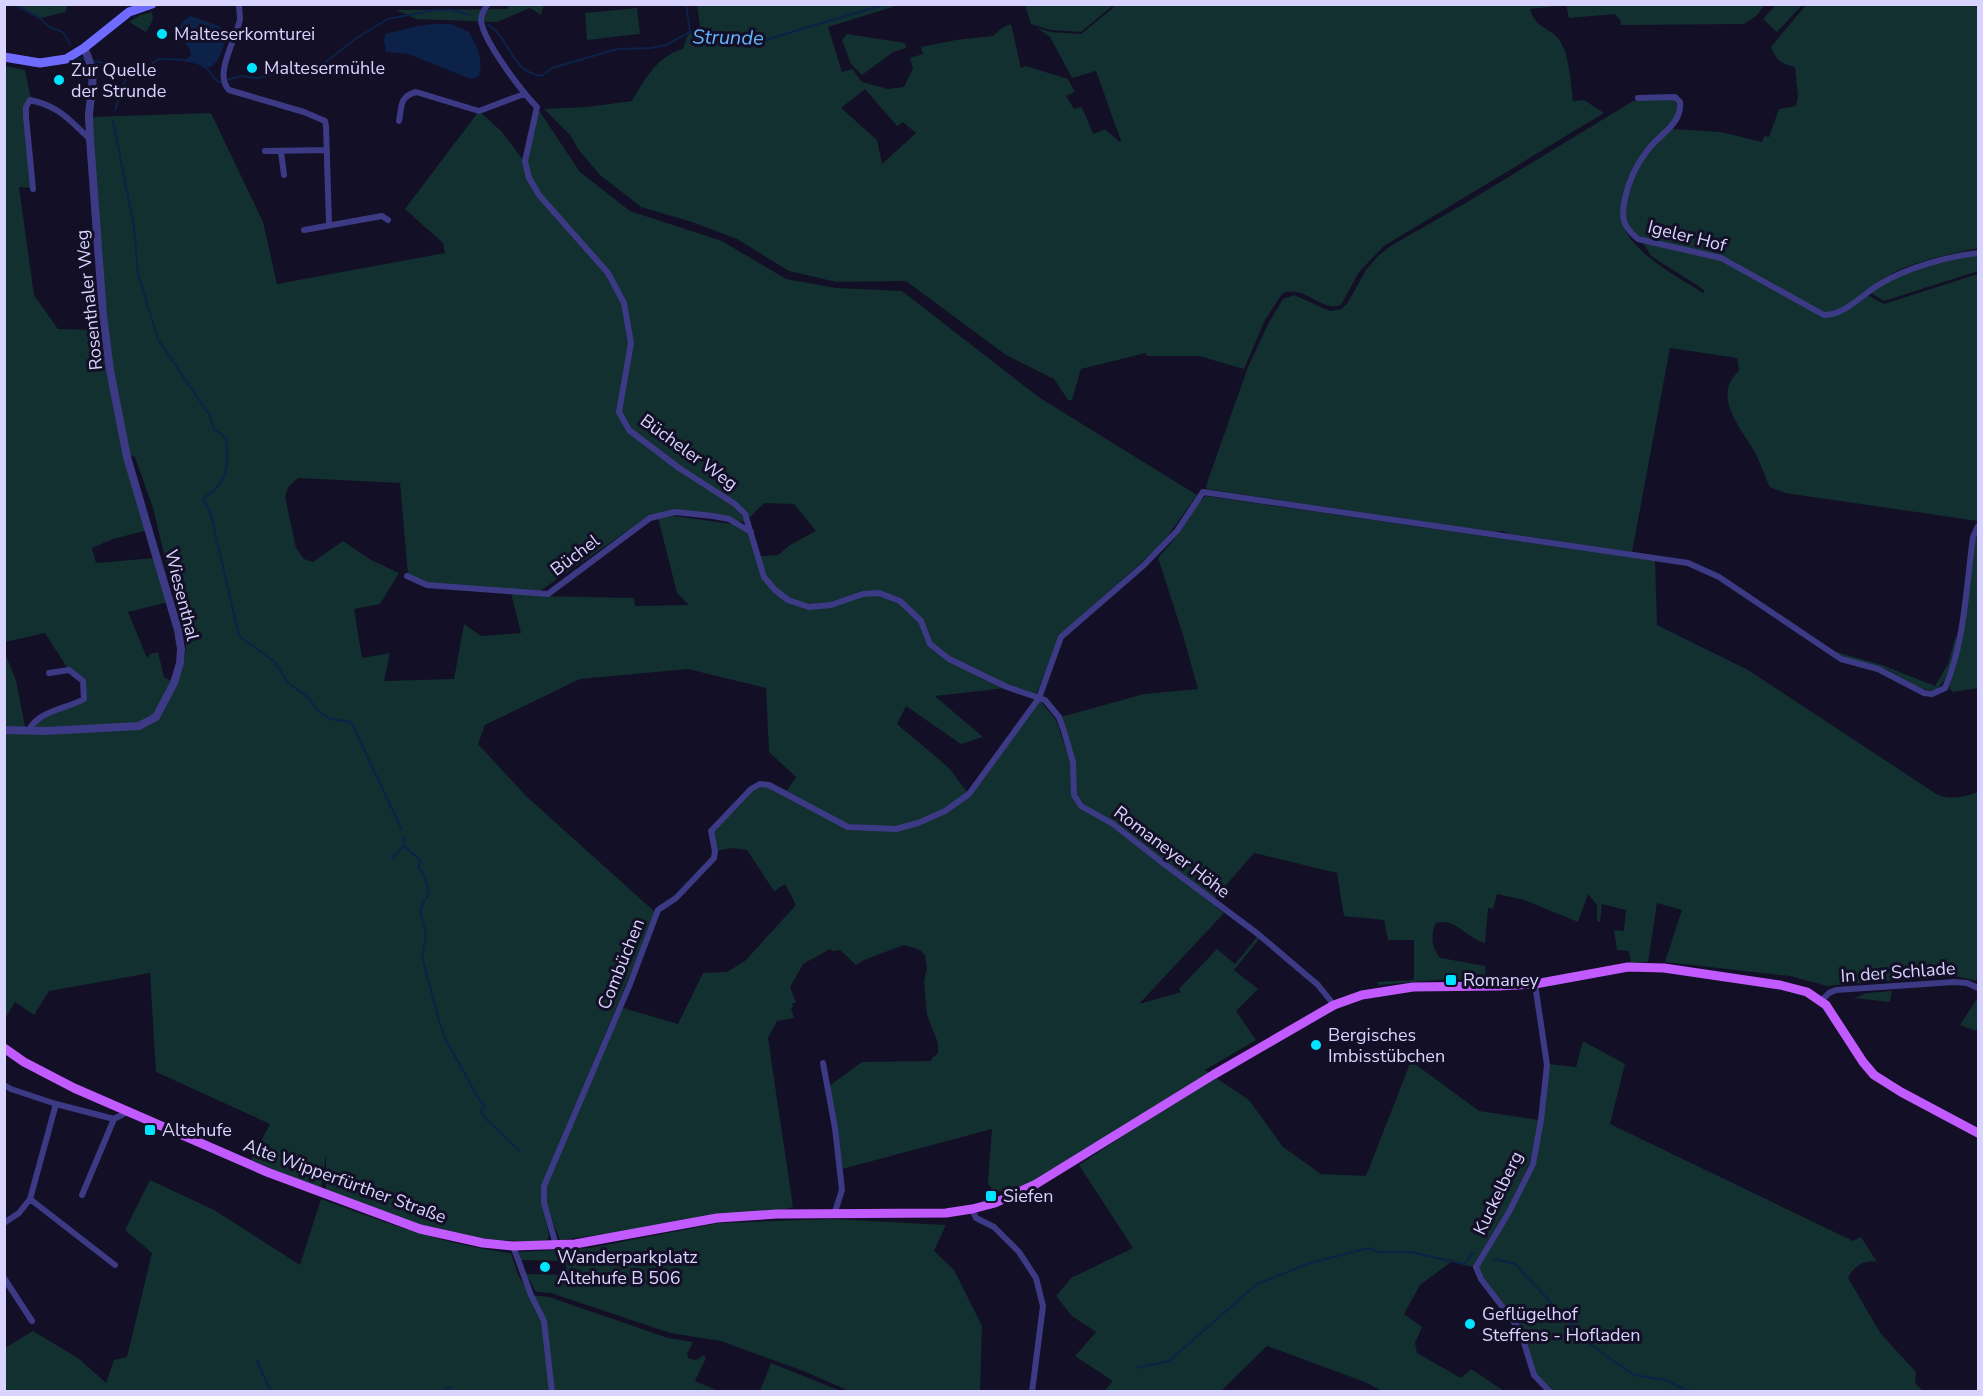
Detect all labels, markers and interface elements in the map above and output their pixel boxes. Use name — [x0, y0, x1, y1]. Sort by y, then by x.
place label: Malteserkomturei — [174, 22, 315, 46]
water label: Strunde — [692, 23, 764, 52]
marker: Malteserkomturei — [155, 27, 169, 41]
place label: Maltesermühle — [264, 56, 385, 80]
place label: Zur Quelle der Strunde — [71, 58, 166, 103]
marker: Maltesermühle — [245, 61, 259, 75]
marker: Zur Quelle der Strunde — [52, 73, 66, 87]
street label: Igeler Hof — [1645, 215, 1730, 258]
street label: Rosenthaler Weg — [70, 229, 108, 371]
street label: Bücheler Weg — [635, 408, 743, 496]
street label: Büchel — [546, 528, 605, 581]
street label: Wiesenthal — [159, 547, 205, 644]
street label: Romaneyer Höhe — [1109, 800, 1235, 904]
street label: Combüchen — [592, 915, 650, 1013]
street label: In der Schlade — [1840, 956, 1956, 988]
place label: Romaney — [1463, 968, 1539, 992]
marker: Romaney — [1444, 973, 1458, 987]
place label: Bergisches Imbisstübchen — [1328, 1023, 1445, 1068]
marker: Bergisches Imbisstübchen — [1309, 1038, 1323, 1052]
place label: Altehufe — [162, 1118, 232, 1142]
marker: Altehufe — [143, 1123, 157, 1137]
street label: Alte Wipperfürther Straße — [240, 1133, 450, 1229]
street label: Kuckelberg — [1467, 1147, 1529, 1239]
place label: Siefen — [1003, 1184, 1053, 1208]
marker: Siefen — [984, 1189, 998, 1203]
place label: Wanderparkplatz Altehufe B 506 — [557, 1245, 698, 1290]
marker: Wanderparkplatz Altehufe B 506 — [538, 1260, 552, 1274]
place label: Geflügelhof Steffens - Hofladen — [1482, 1302, 1640, 1347]
marker: Geflügelhof Steffens - Hofladen — [1463, 1317, 1477, 1331]

